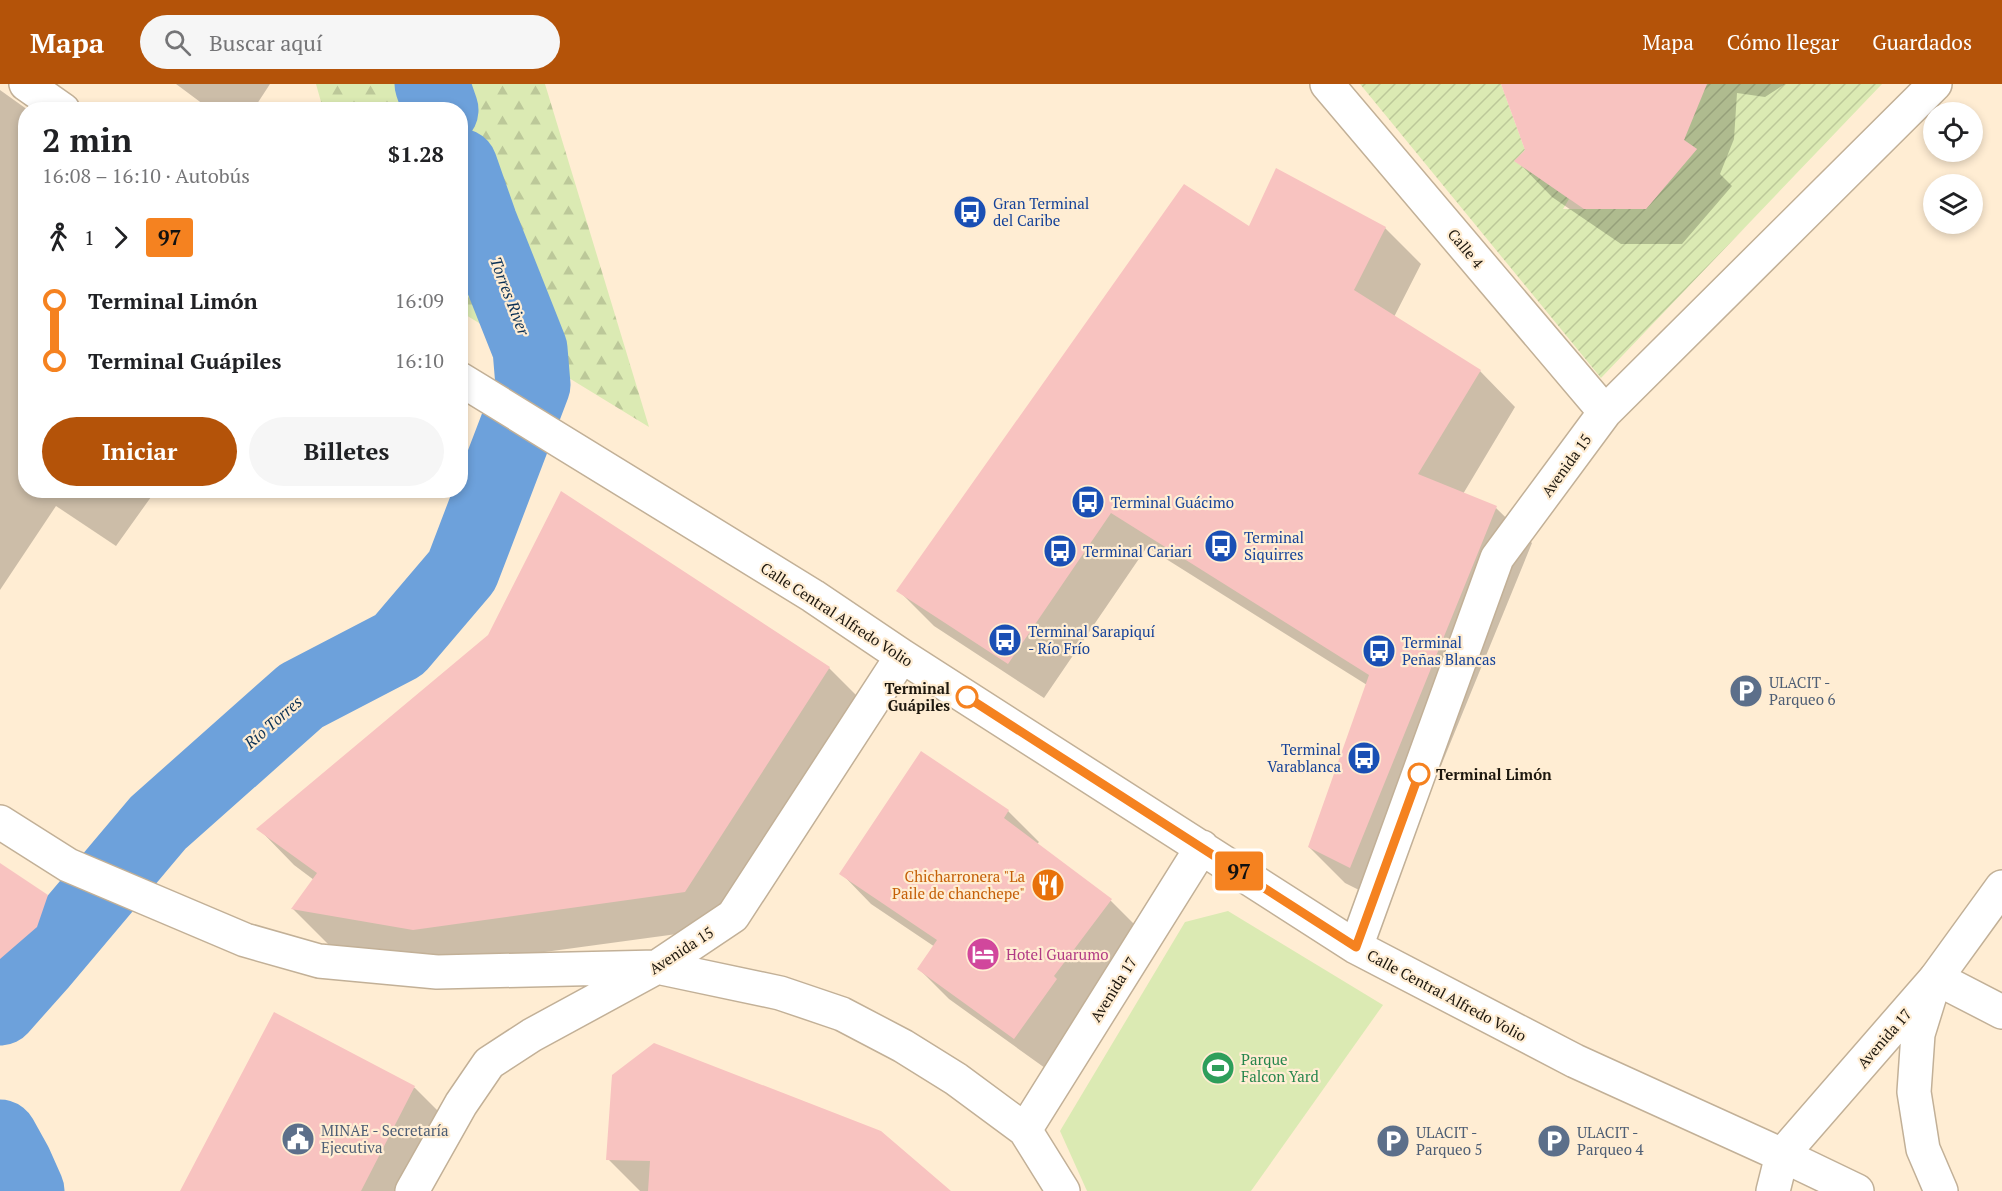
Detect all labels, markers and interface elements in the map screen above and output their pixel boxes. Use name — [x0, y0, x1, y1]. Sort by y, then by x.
search box — [140, 15, 560, 69]
text: Mapa — [30, 24, 104, 61]
icon: search — [161, 26, 194, 59]
text: Buscar aquí — [209, 28, 323, 57]
text: Mapa — [1642, 28, 1694, 56]
text: Cómo llegar — [1727, 28, 1839, 56]
text: Guardados — [1872, 28, 1972, 56]
map controls — [1923, 102, 1983, 234]
button: locate — [1923, 102, 1983, 162]
text: 2 min — [42, 118, 132, 161]
text: $1.28 — [388, 139, 444, 168]
text: 16:08 – 16:10 · Autobús — [42, 162, 250, 189]
button: layers — [1923, 174, 1983, 234]
place label: Gran Terminal del Caribe — [993, 193, 1089, 230]
bus stop icon: Gran Terminal del Caribe — [952, 194, 988, 230]
icon: walk — [42, 221, 75, 254]
icon: forward — [104, 221, 137, 254]
text: 97 — [158, 223, 181, 251]
text: 1 — [84, 224, 95, 251]
street label: Calle 4 — [1444, 224, 1488, 272]
water label: Torres River — [485, 254, 535, 339]
text: Terminal Limón — [88, 286, 258, 315]
text: 16:09 — [395, 287, 444, 314]
text: Terminal Guápiles — [88, 346, 281, 375]
text: 16:10 — [395, 347, 444, 374]
button: Iniciar — [42, 417, 237, 486]
button: Billetes — [249, 417, 444, 486]
street label: Avenida 15 — [1536, 430, 1596, 500]
bus stop icon: Terminal Guácimo — [1070, 484, 1106, 520]
place label: Terminal Guácimo — [1111, 492, 1234, 512]
place label: Terminal Siquirres — [1244, 527, 1304, 564]
bus stop icon: Terminal Siquirres — [1203, 528, 1239, 564]
bus stop icon: Terminal Cariari — [1042, 533, 1078, 569]
place label: Terminal Cariari — [1083, 541, 1192, 561]
street label: Calle Central Alfredo Volio — [757, 557, 917, 671]
place label: Terminal Sarapiquí - Río Frío — [1028, 621, 1156, 658]
bus stop icon: Terminal Sarapiquí - Río Frío — [987, 622, 1023, 658]
place label: Terminal Peñas Blancas — [1402, 632, 1496, 669]
bus stop icon: Terminal Peñas Blancas — [1361, 633, 1397, 669]
place label: ULACIT - Parqueo 6 — [1769, 672, 1836, 709]
parking icon: ULACIT - Parqueo 6 — [1728, 673, 1764, 709]
place label: Terminal Guápiles — [884, 678, 950, 715]
marker: Terminal Guápiles — [956, 686, 978, 708]
water label: Río Torres — [239, 691, 307, 754]
place label: Terminal Varablanca — [1267, 739, 1341, 776]
bus stop icon: Terminal Varablanca — [1346, 740, 1382, 776]
marker: Terminal Limón — [1408, 763, 1430, 785]
place label: Terminal Limón — [1436, 764, 1552, 784]
line badge: 97 — [1212, 852, 1266, 890]
text: 97 — [1227, 857, 1251, 885]
place label: Chicharronera "La Paile de chanchepe" — [892, 866, 1025, 903]
restaurant icon: Chicharronera "La Paile de chanchepe" — [1030, 867, 1066, 903]
street label: Avenida 15 — [645, 922, 717, 978]
hotel icon: Hotel Guarumo — [965, 936, 1001, 972]
place label: Hotel Guarumo — [1006, 944, 1108, 964]
street label: Calle Central Alfredo Volio — [1364, 944, 1530, 1046]
street label: Avenida 17 — [1085, 953, 1141, 1025]
street label: Avenida 17 — [1853, 1004, 1915, 1072]
place label: Parque Falcon Yard — [1241, 1049, 1319, 1086]
sports icon: Parque Falcon Yard — [1200, 1050, 1236, 1086]
place label: MINAE - Secretaría Ejecutiva — [321, 1120, 449, 1157]
public building icon: MINAE - Secretaría Ejecutiva — [280, 1121, 316, 1157]
place label: ULACIT - Parqueo 5 — [1416, 1122, 1483, 1159]
place label: ULACIT - Parqueo 4 — [1577, 1122, 1644, 1159]
parking icon: ULACIT - Parqueo 5 — [1375, 1123, 1411, 1159]
parking icon: ULACIT - Parqueo 4 — [1536, 1123, 1572, 1159]

